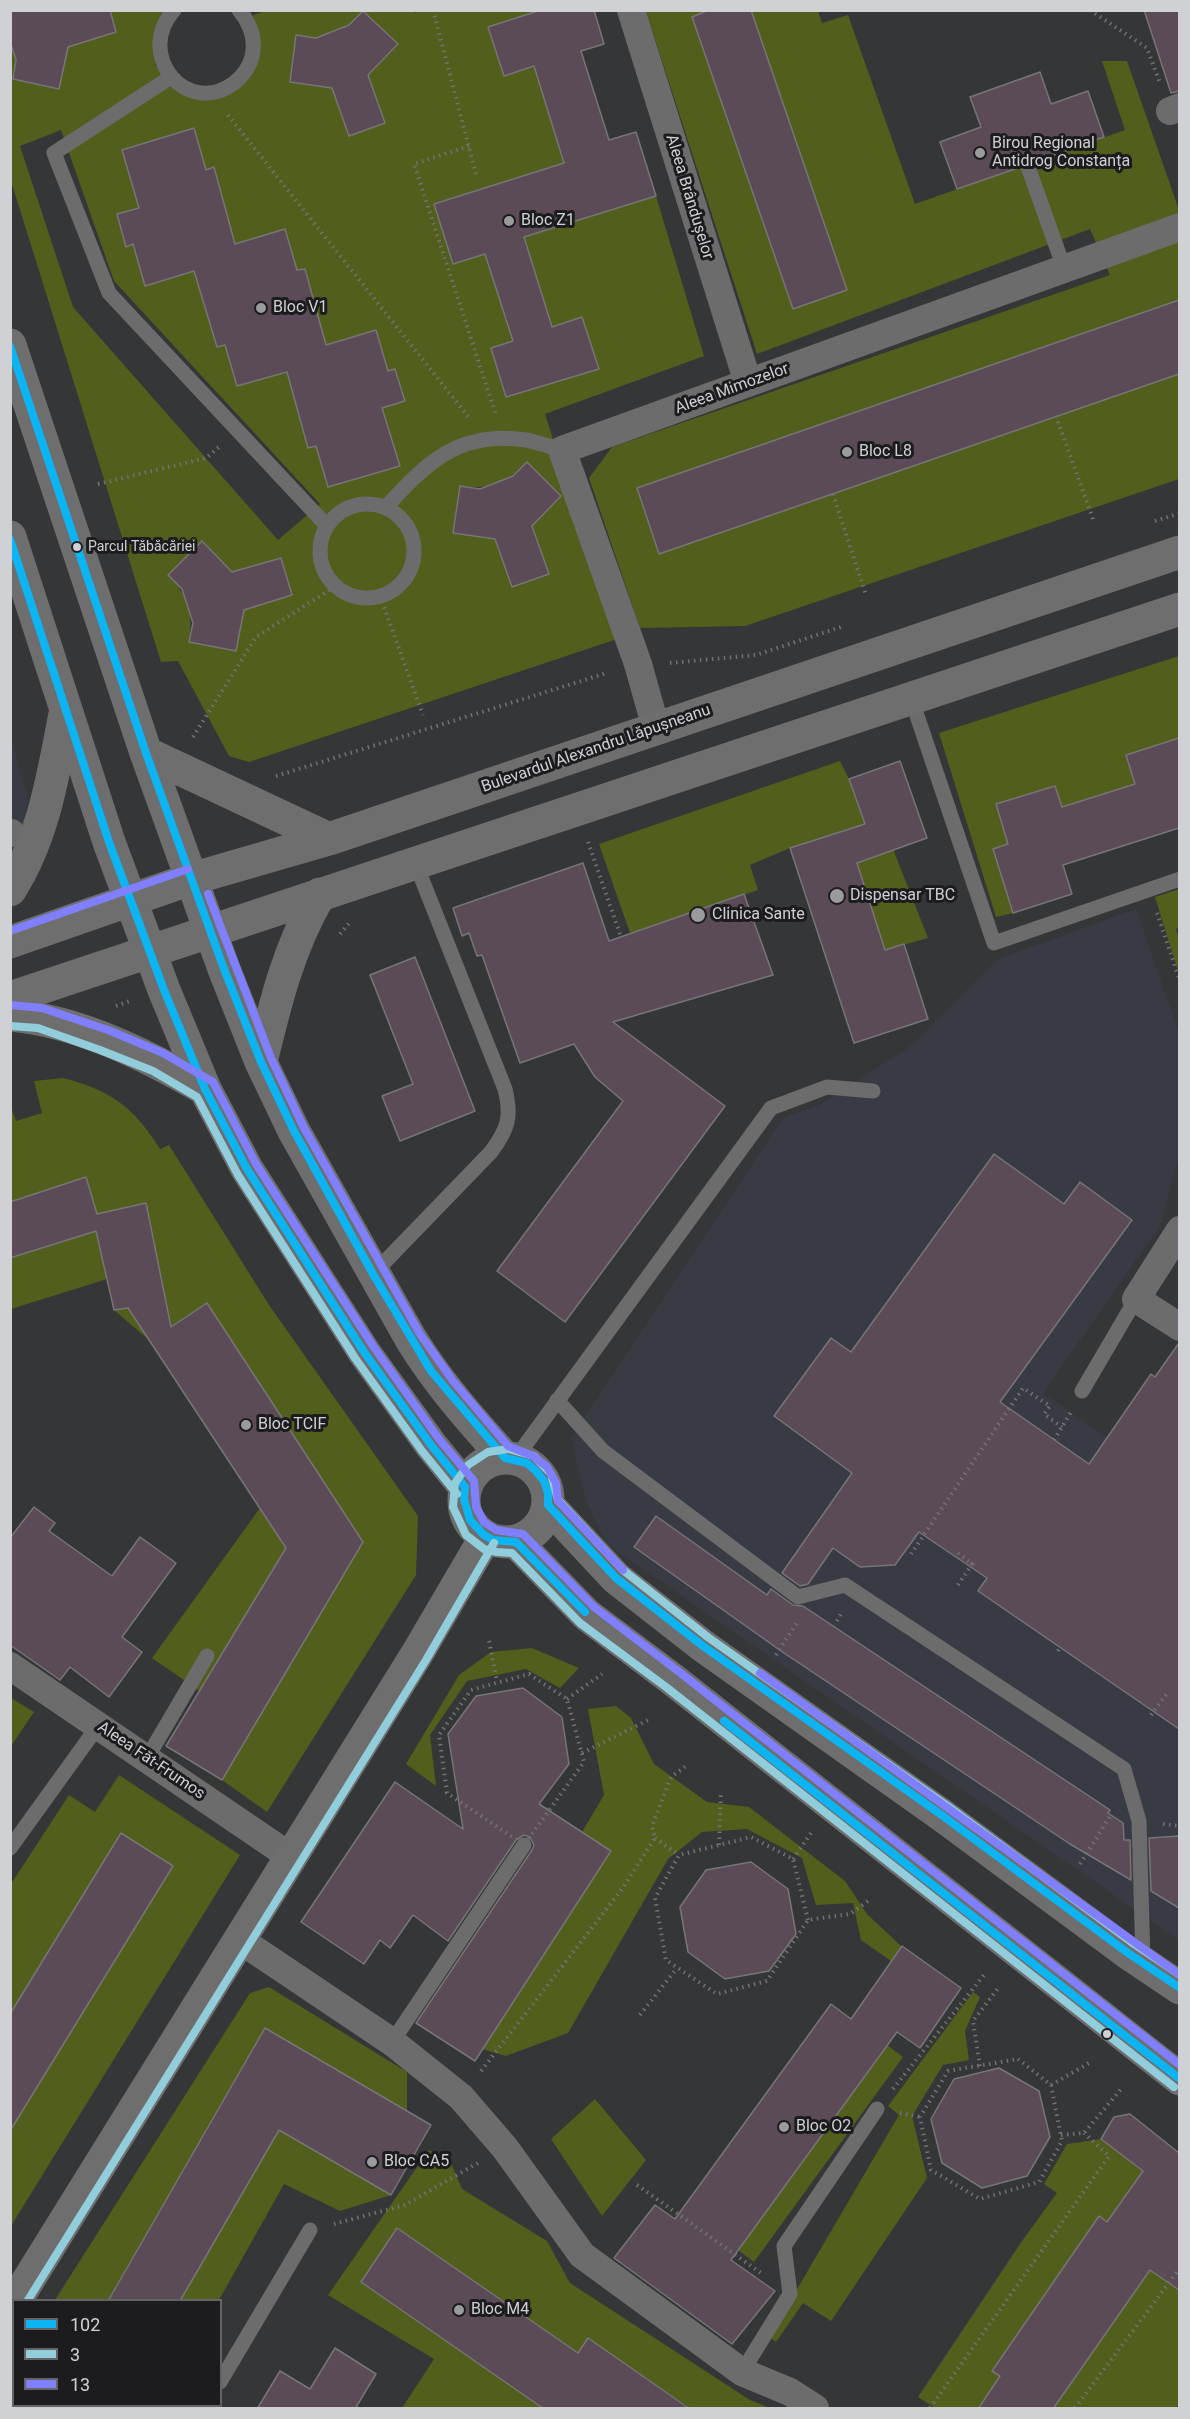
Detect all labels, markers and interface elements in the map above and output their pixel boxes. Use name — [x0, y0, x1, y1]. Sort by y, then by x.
street label: Aleea Brândușelor — [661, 132, 717, 262]
place label: Birou Regional Antidrog Constanța — [992, 134, 1130, 172]
marker: Birou Regional Antidrog Constanța — [973, 146, 987, 160]
place label: Bloc Z1 — [521, 211, 575, 231]
marker: Bloc Z1 — [502, 214, 516, 228]
place label: Bloc V1 — [273, 298, 328, 318]
marker: Bloc V1 — [254, 301, 268, 315]
street label: Aleea Mimozelor — [673, 360, 791, 418]
place label: Bloc L8 — [859, 442, 912, 462]
marker: Bloc L8 — [840, 445, 854, 459]
place label: Parcul Tăbăcăriei — [88, 539, 196, 555]
marker: Parcul Tăbăcăriei — [71, 541, 83, 553]
street label: Bulevardul Alexandru Lăpușneanu — [479, 701, 713, 797]
place label: Dispensar TBC — [850, 886, 955, 906]
marker: Dispensar TBC — [828, 887, 846, 905]
place label: Clinica Sante — [712, 905, 805, 925]
marker: Clinica Sante — [689, 906, 707, 924]
place label: Bloc TCIF — [258, 1415, 326, 1435]
marker: Bloc TCIF — [239, 1418, 253, 1432]
street label: Aleea Făt-Frumos — [94, 1718, 208, 1804]
unlabelled marker — [1101, 2028, 1113, 2040]
place label: Bloc O2 — [796, 2117, 851, 2137]
marker: Bloc O2 — [777, 2120, 791, 2134]
place label: Bloc CA5 — [384, 2152, 449, 2172]
marker: Bloc CA5 — [365, 2155, 379, 2169]
legend — [12, 2299, 222, 2407]
place label: Bloc M4 — [471, 2300, 529, 2320]
marker: Bloc M4 — [452, 2303, 466, 2317]
text: 102 — [70, 2314, 100, 2335]
text: 3 — [70, 2344, 80, 2365]
text: 13 — [70, 2374, 90, 2395]

